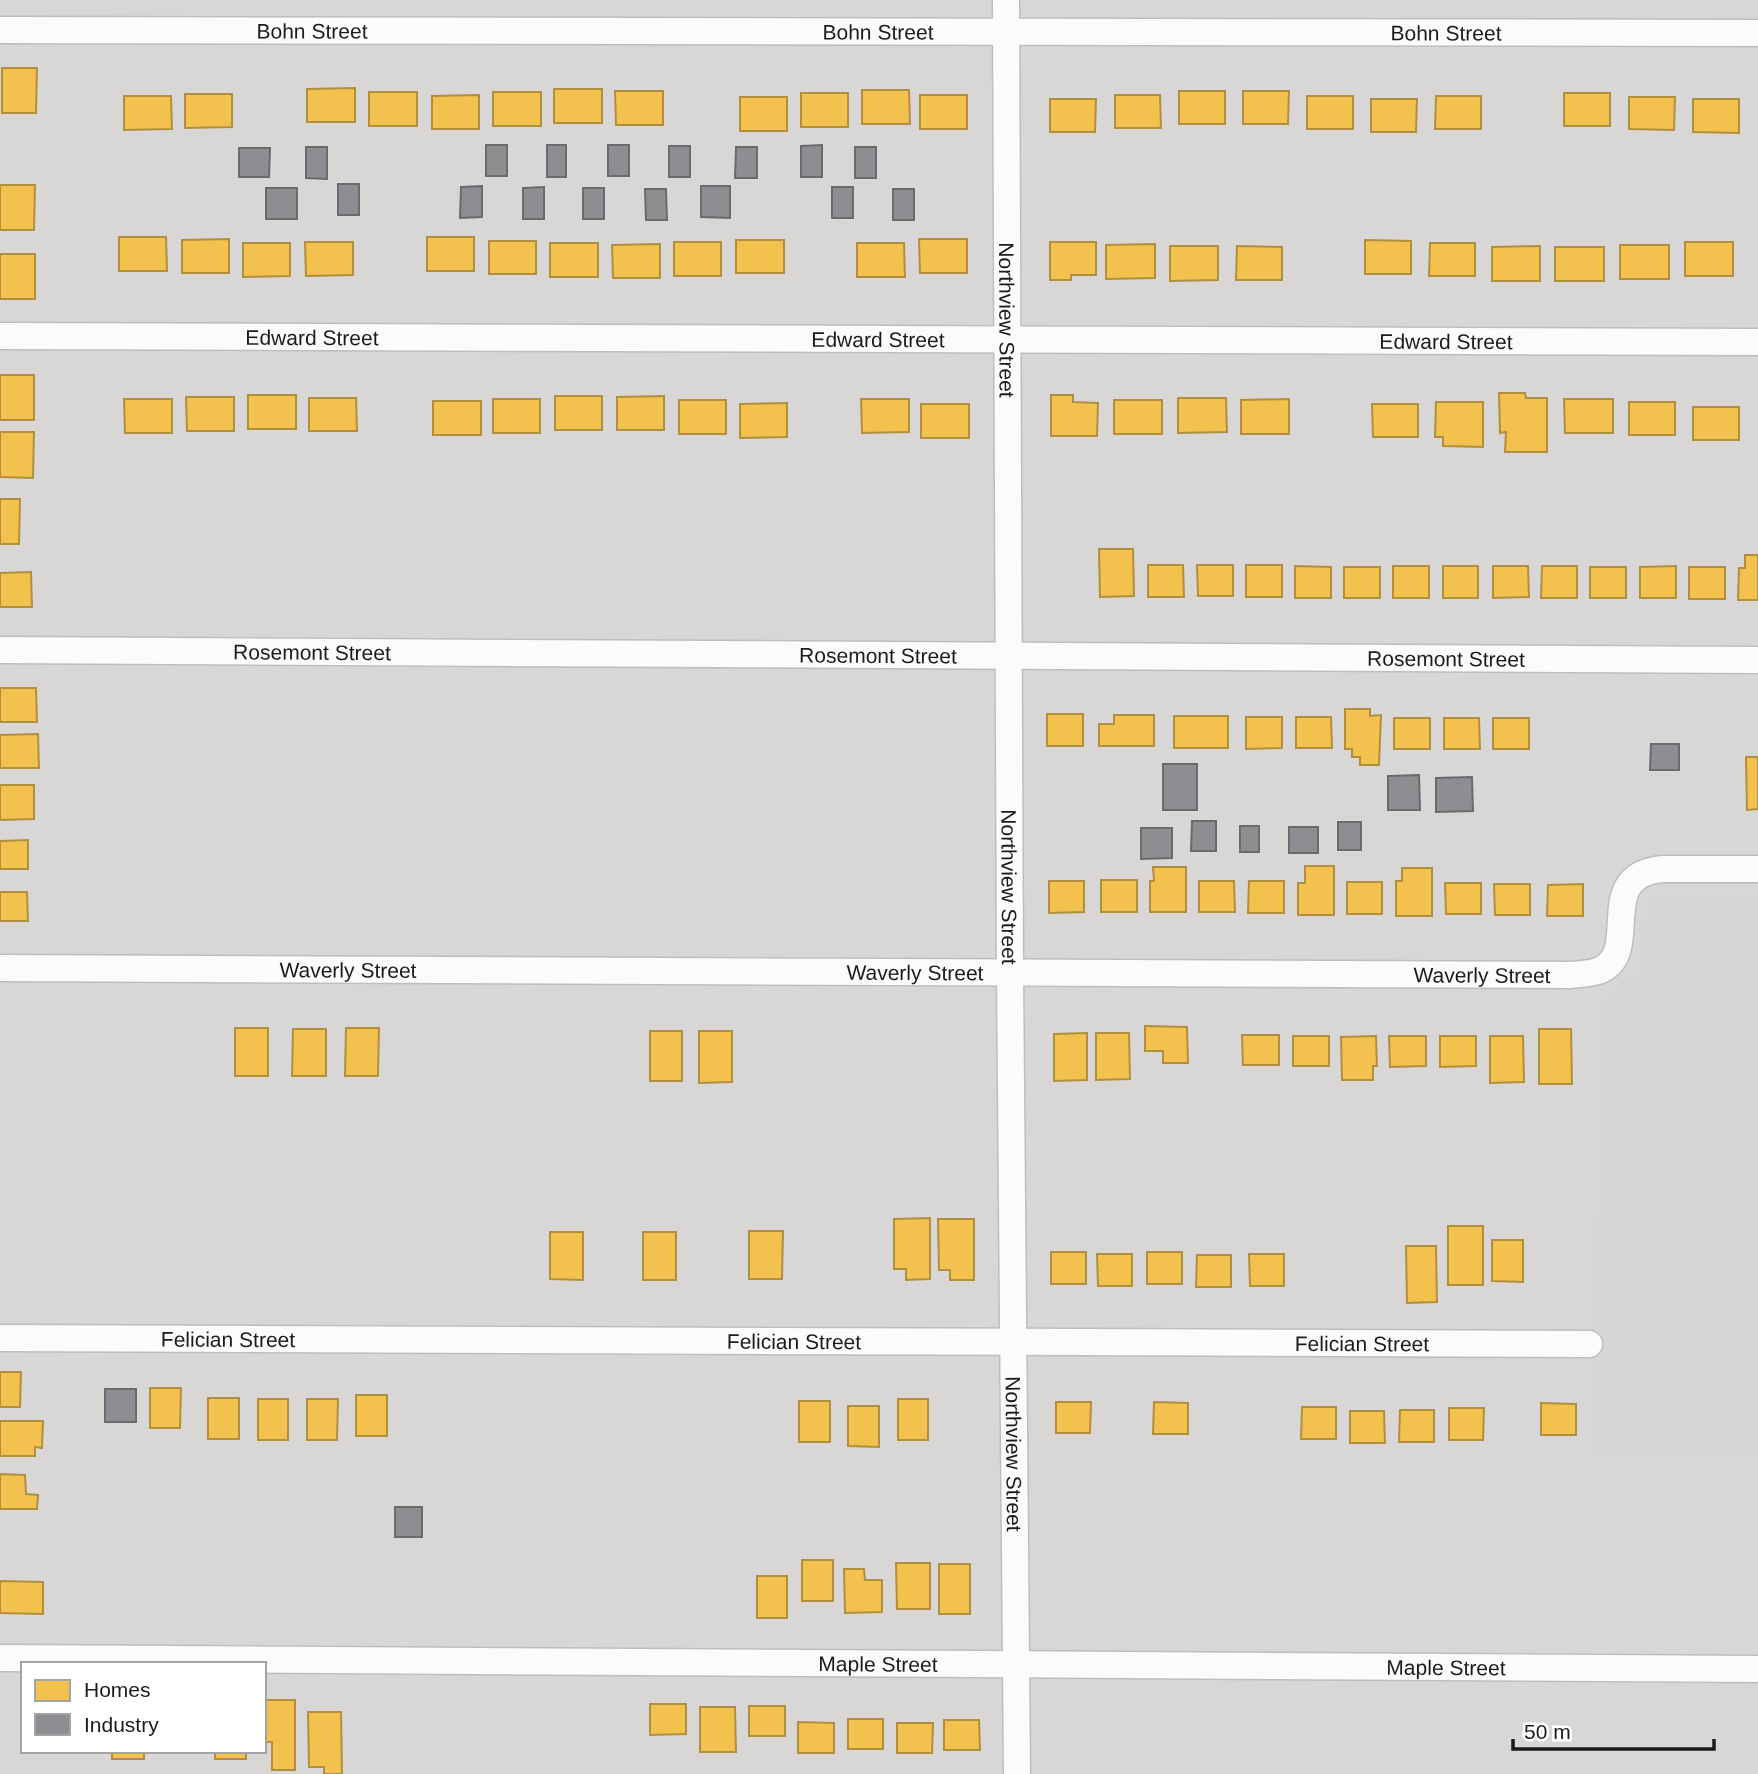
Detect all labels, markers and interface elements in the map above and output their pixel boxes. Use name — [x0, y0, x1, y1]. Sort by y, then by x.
street label: Bohn Street — [256, 19, 368, 42]
street label: Bohn Street — [822, 20, 934, 43]
street label: Bohn Street — [1390, 21, 1502, 44]
street label: Northview Street — [995, 242, 1019, 398]
street label: Edward Street — [245, 325, 379, 349]
street label: Edward Street — [811, 327, 945, 351]
street label: Edward Street — [1379, 329, 1513, 353]
street label: Rosemont Street — [233, 640, 391, 664]
street label: Rosemont Street — [799, 643, 957, 667]
street label: Rosemont Street — [1367, 646, 1525, 670]
street label: Northview Street — [998, 809, 1021, 965]
street label: Waverly Street — [279, 958, 417, 981]
street label: Waverly Street — [846, 960, 984, 984]
street label: Waverly Street — [1413, 963, 1551, 986]
street label: Felician Street — [161, 1327, 295, 1351]
street label: Felician Street — [727, 1329, 861, 1353]
street label: Felician Street — [1295, 1331, 1429, 1355]
street label: Northview Street — [1002, 1376, 1026, 1532]
street label: Maple Street — [818, 1652, 938, 1675]
street label: Maple Street — [1386, 1655, 1506, 1679]
legend — [21, 1662, 266, 1753]
text: Homes — [84, 1678, 151, 1701]
scale bar — [1513, 1708, 1714, 1752]
text: Industry — [84, 1713, 159, 1736]
text: 50 m — [1524, 1720, 1571, 1743]

